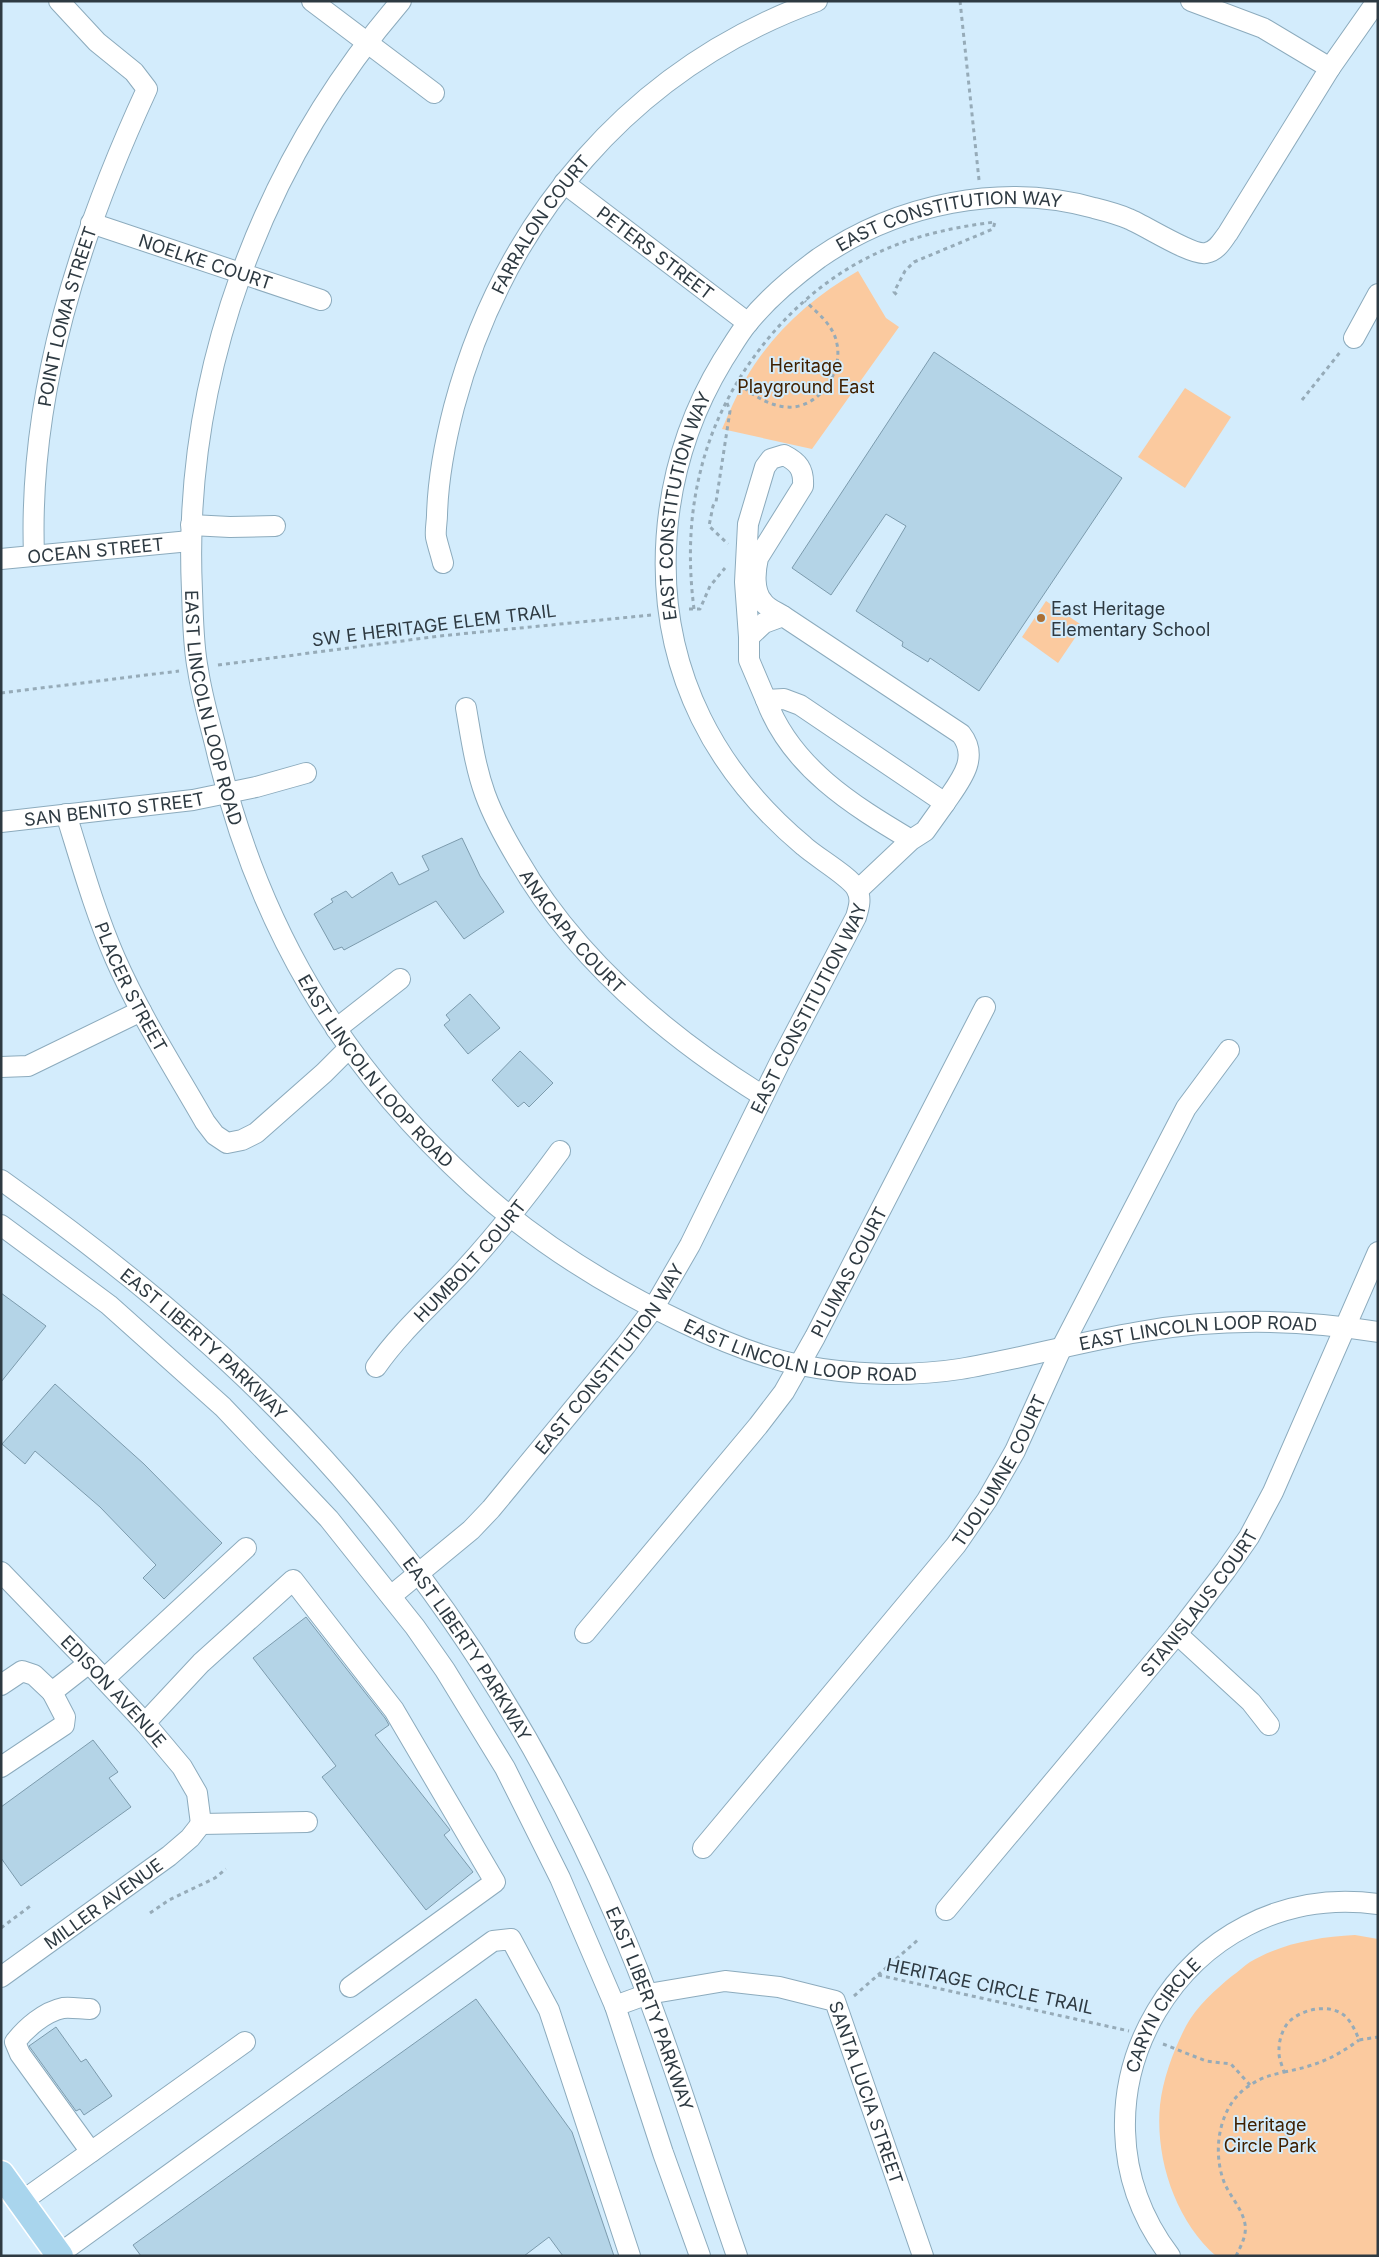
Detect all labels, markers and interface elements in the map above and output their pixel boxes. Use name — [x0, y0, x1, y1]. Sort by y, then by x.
street label: FARRALON COURT — [487, 151, 594, 297]
street label: EAST CONSTITUTION WAY — [832, 187, 1063, 255]
street label: PETERS STREET — [593, 202, 718, 304]
street label: POINT LOMA STREET — [33, 224, 100, 408]
street label: NOELKE COURT — [136, 229, 275, 294]
park label: Heritage Playground East — [737, 355, 875, 397]
street label: EAST CONSTITUTION WAY — [655, 388, 715, 622]
street label: OCEAN STREET — [26, 533, 165, 567]
street label: EAST LINCOLN LOOP ROAD — [181, 590, 247, 828]
place label: East Heritage Elementary School — [1051, 598, 1210, 640]
street label: SW E HERITAGE ELEM TRAIL — [311, 600, 557, 650]
marker: East Heritage Elementary School — [1035, 612, 1047, 624]
street label: SAN BENITO STREET — [23, 787, 206, 830]
street label: ANACAPA COURT — [516, 865, 630, 997]
street label: EAST CONSTITUTION WAY — [746, 901, 870, 1117]
street label: PLACER STREET — [91, 919, 172, 1055]
street label: EAST LINCOLN LOOP ROAD — [294, 971, 458, 1171]
street label: HUMBOLT COURT — [409, 1195, 530, 1326]
street label: PLUMAS COURT — [806, 1203, 891, 1341]
street label: EAST CONSTITUTION WAY — [530, 1260, 688, 1458]
street label: EAST LIBERTY PARKWAY — [117, 1264, 292, 1424]
street label: EAST LINCOLN LOOP ROAD — [1077, 1311, 1318, 1354]
street label: EAST LINCOLN LOOP ROAD — [681, 1314, 917, 1384]
street label: TUOLUMNE COURT — [948, 1391, 1050, 1551]
street label: STANISLAUS COURT — [1136, 1526, 1262, 1681]
street label: EAST LIBERTY PARKWAY — [399, 1553, 536, 1744]
street label: EDISON AVENUE — [57, 1631, 171, 1751]
street label: MILLER AVENUE — [40, 1854, 167, 1953]
street label: EAST LIBERTY PARKWAY — [602, 1903, 698, 2113]
street label: CARYN CIRCLE — [1121, 1953, 1204, 2075]
street label: HERITAGE CIRCLE TRAIL — [885, 1954, 1095, 2018]
street label: SANTA LUCIA STREET — [825, 1998, 908, 2187]
park label: Heritage Circle Park — [1224, 2114, 1316, 2156]

